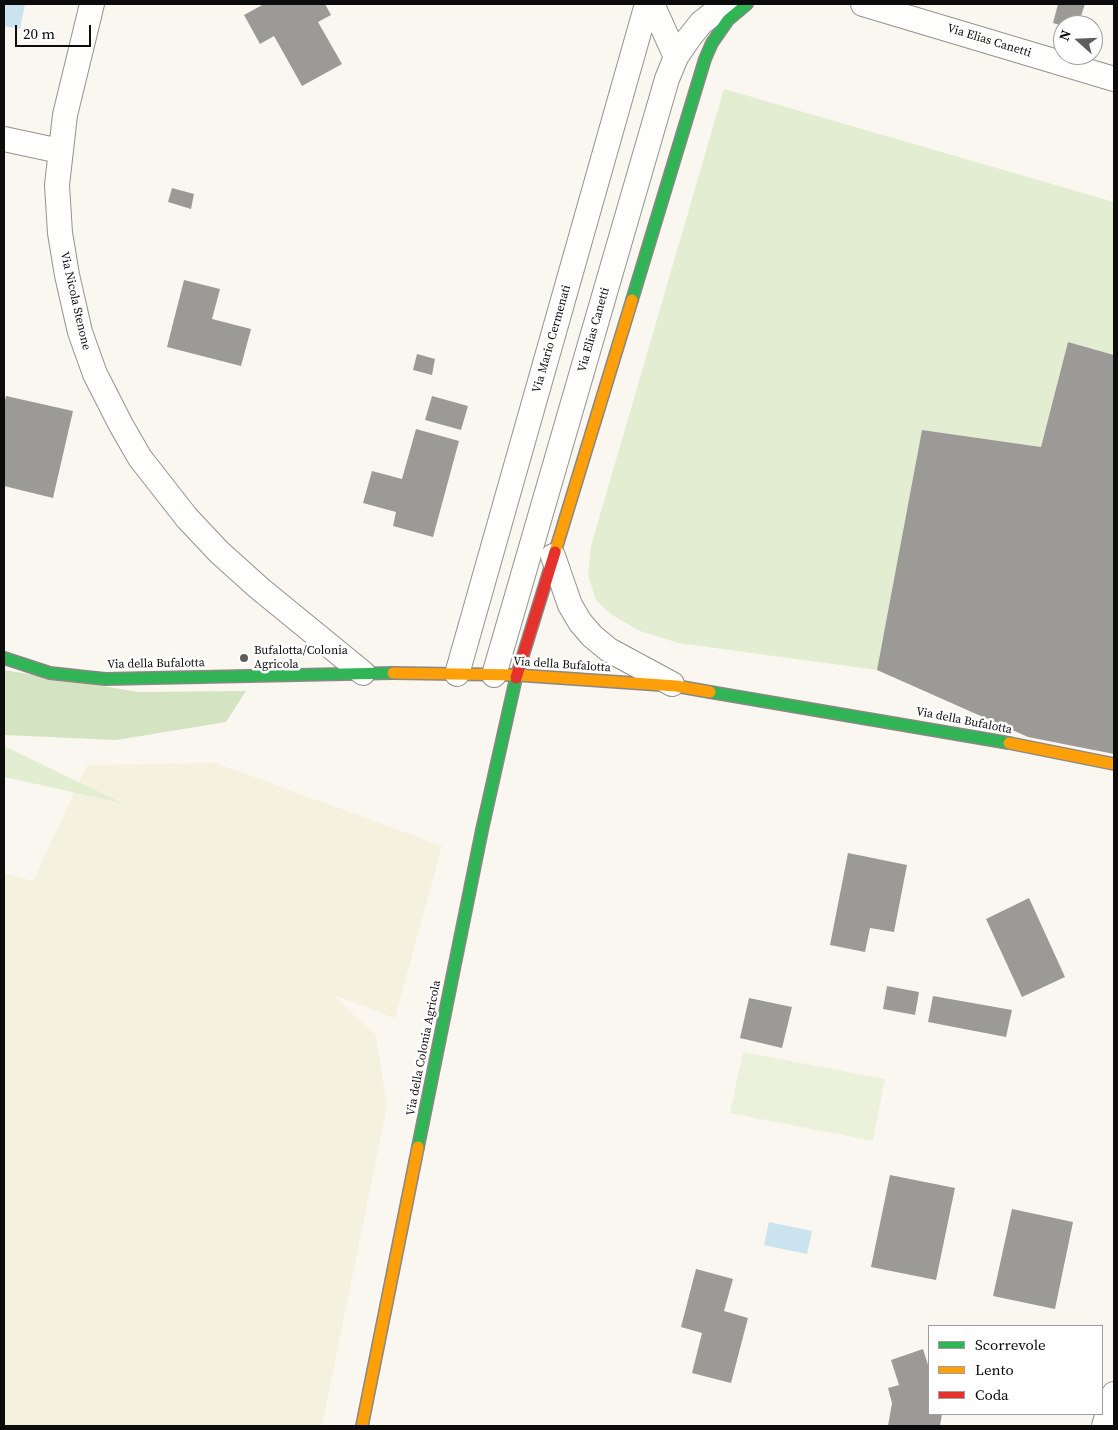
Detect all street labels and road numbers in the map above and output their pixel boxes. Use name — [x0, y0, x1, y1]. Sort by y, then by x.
street label: Via Elias Canetti — [945, 21, 1033, 61]
street label: Via Nicola Stenone — [57, 250, 93, 352]
street label: Via Mario Cermenati — [530, 283, 574, 395]
street label: Via Elias Canetti — [575, 286, 613, 374]
street label: Via della Bufalotta — [513, 654, 611, 676]
street label: Via della Bufalotta — [107, 656, 205, 672]
street label: Via della Bufalotta — [915, 705, 1013, 737]
street label: Via della Colonia Agricola — [404, 979, 444, 1117]

